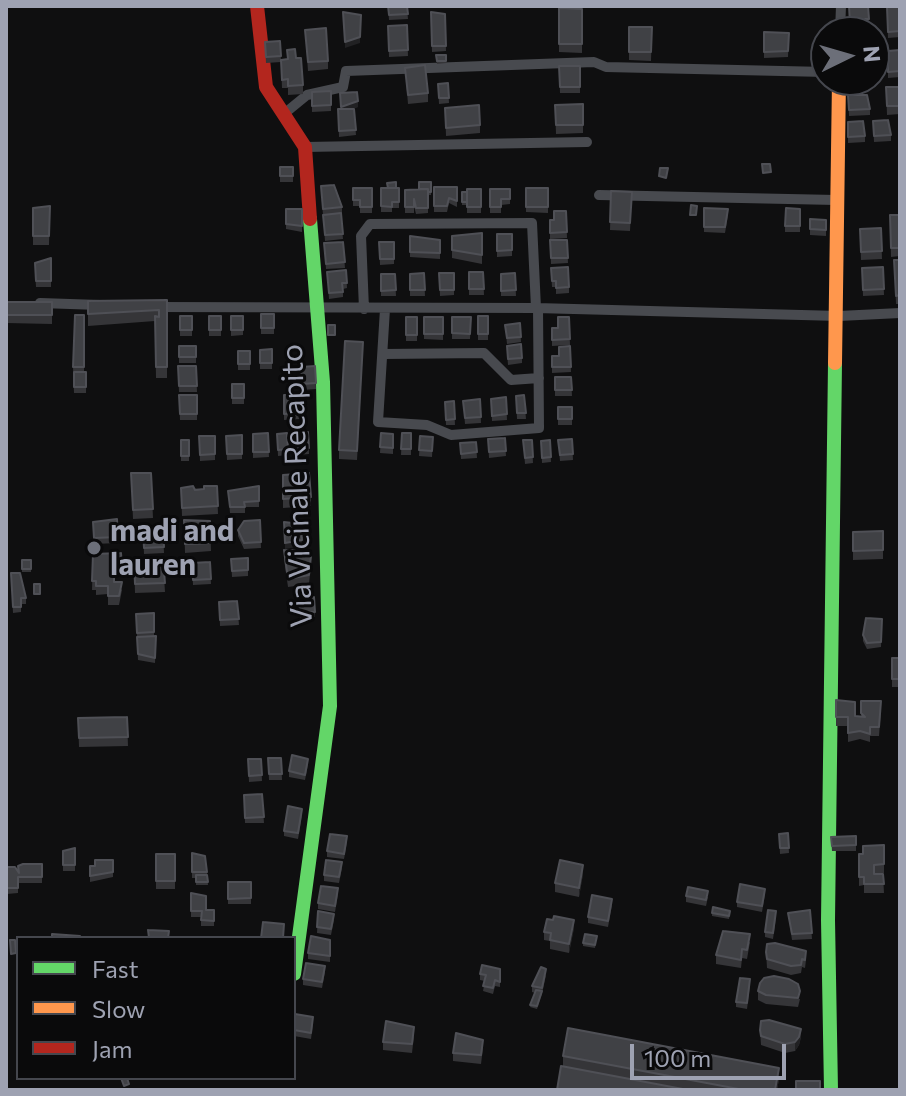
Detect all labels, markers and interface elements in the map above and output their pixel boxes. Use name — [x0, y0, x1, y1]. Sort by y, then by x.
north arrow — [810, 16, 890, 96]
text: N — [858, 45, 887, 63]
street label: Via Vicinale Recapito — [274, 344, 320, 628]
place label: madi and lauren — [110, 513, 234, 584]
marker: madi and lauren — [85, 539, 103, 557]
legend — [16, 936, 296, 1080]
text: Fast — [92, 954, 139, 983]
text: Slow — [92, 994, 145, 1023]
scale bar — [634, 1028, 790, 1078]
text: Jam — [92, 1034, 132, 1063]
text: 100 m — [644, 1043, 711, 1072]

